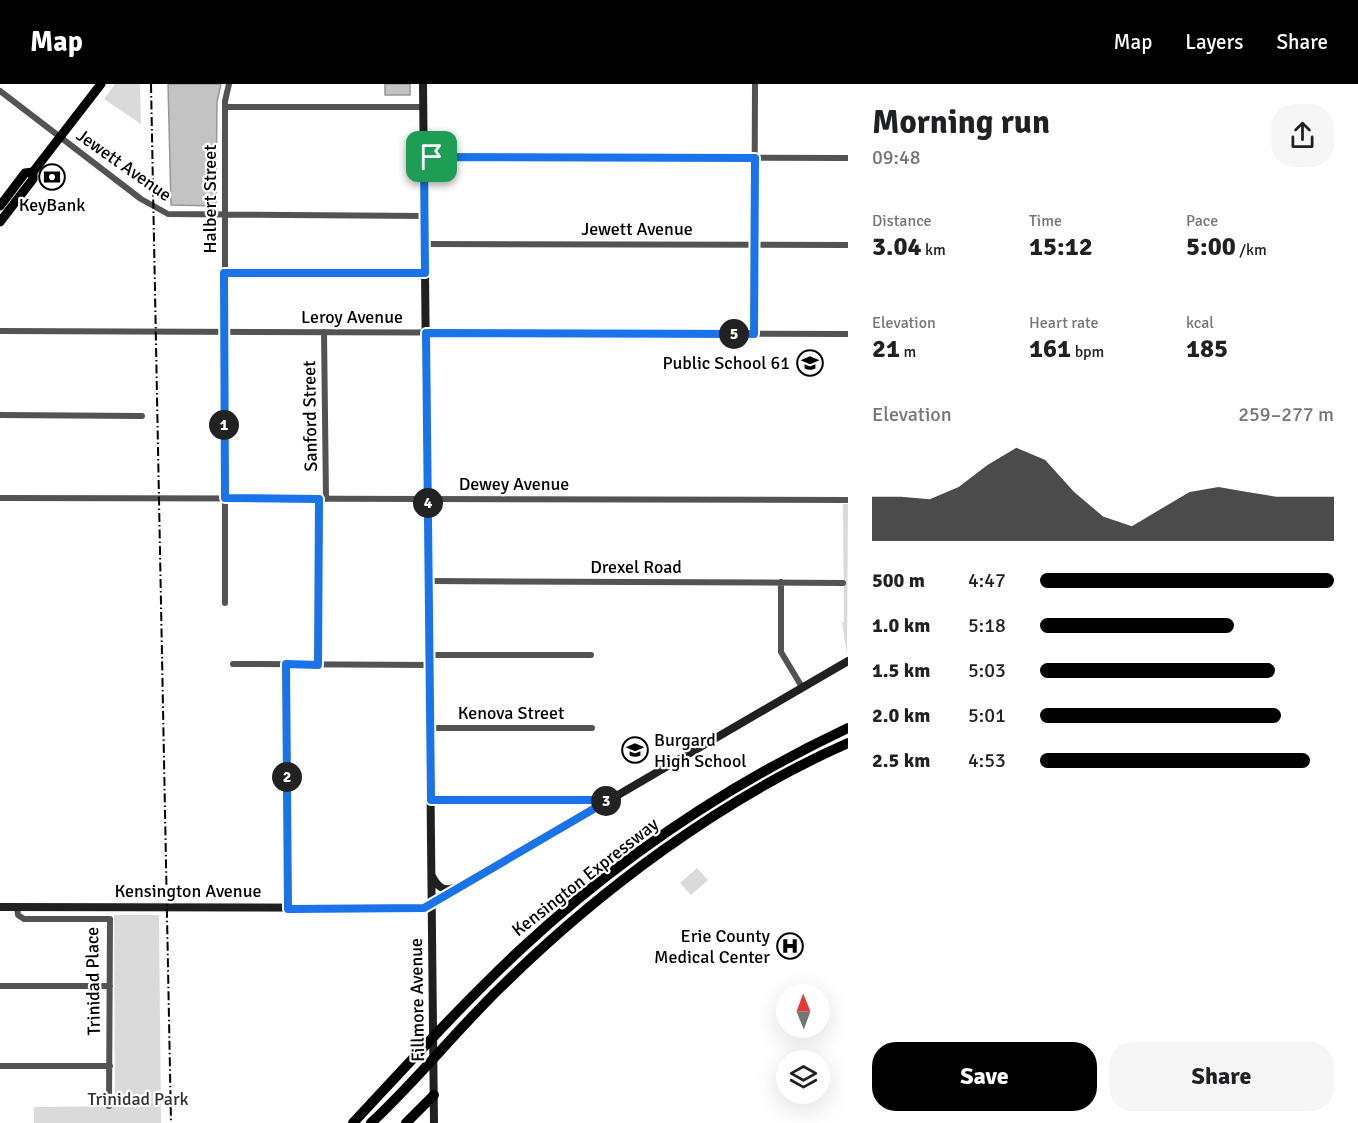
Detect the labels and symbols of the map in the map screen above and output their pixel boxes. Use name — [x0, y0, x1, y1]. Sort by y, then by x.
street label: Jewett Avenue — [72, 124, 176, 206]
pin — [406, 131, 457, 182]
street label: Halbert Street — [199, 144, 221, 254]
bank icon: KeyBank — [37, 162, 67, 192]
place label: KeyBank — [19, 194, 85, 216]
street label: Jewett Avenue — [581, 218, 693, 240]
street label: Leroy Avenue — [301, 306, 403, 328]
pin: 5 — [719, 319, 749, 349]
school or university icon: Public School 61 — [795, 348, 825, 378]
place label: Public School 61 — [662, 352, 790, 374]
street label: Sanford Street — [298, 360, 322, 472]
pin: 1 — [209, 410, 239, 440]
street label: Dewey Avenue — [459, 473, 569, 495]
pin: 4 — [413, 488, 443, 518]
street label: Drexel Road — [590, 556, 682, 578]
street label: Kenova Street — [458, 702, 564, 724]
place label: Burgard High School — [654, 729, 747, 772]
school or university icon: Burgard High School — [620, 735, 650, 765]
pin: 2 — [272, 762, 302, 792]
pin: 3 — [591, 786, 621, 816]
street label: Kensington Expressway — [507, 813, 663, 941]
street label: Kensington Avenue — [115, 880, 261, 902]
place label: Erie County Medical Center — [654, 925, 771, 968]
street label: Trinidad Place — [81, 927, 105, 1035]
hospital icon: Erie County Medical Center — [775, 931, 805, 961]
street label: Fillmore Avenue — [405, 938, 429, 1062]
north arrow — [776, 984, 830, 1038]
park label: Trinidad Park — [87, 1088, 189, 1110]

